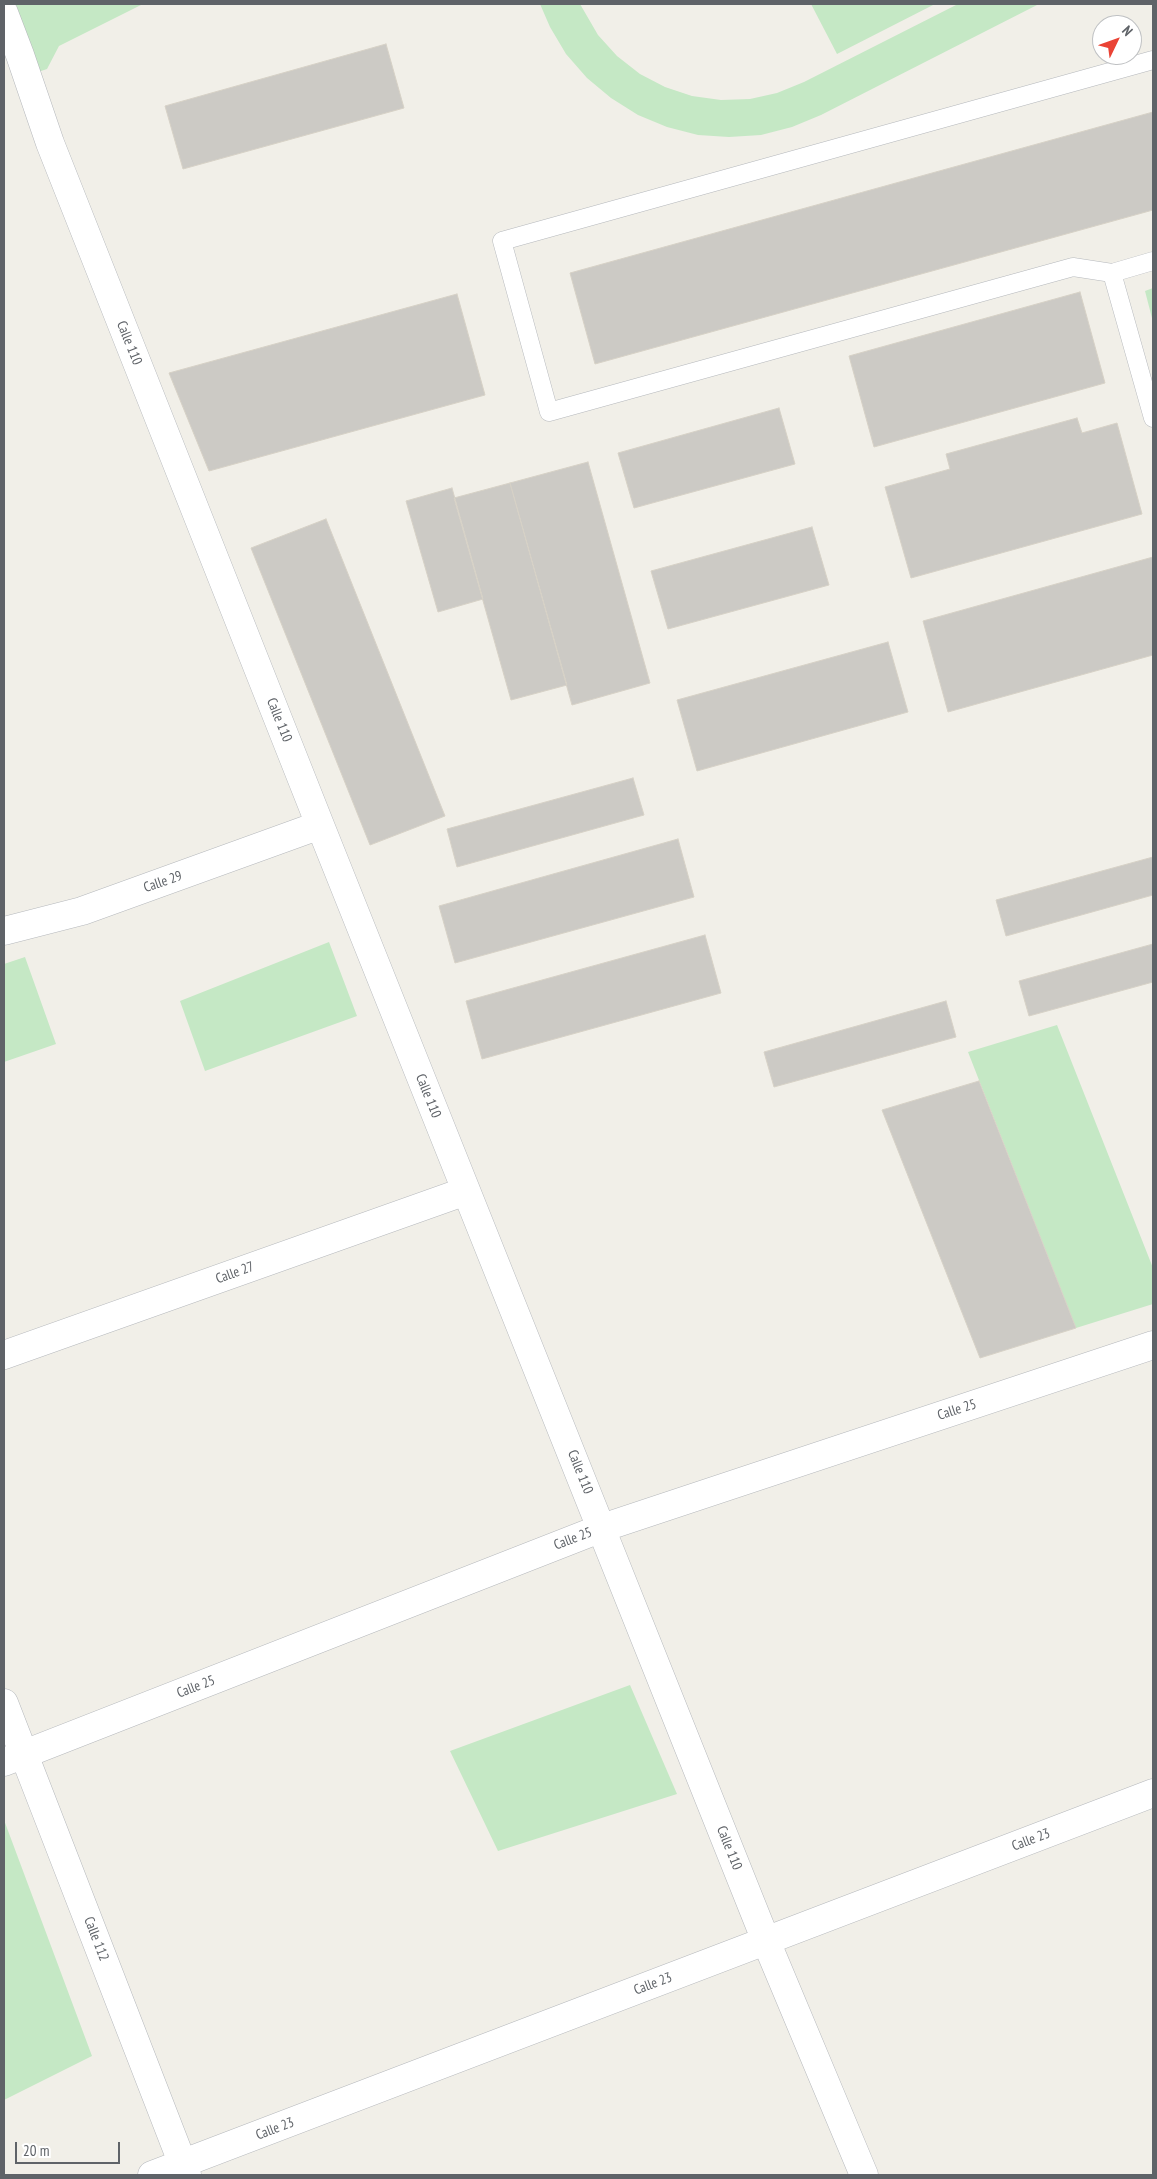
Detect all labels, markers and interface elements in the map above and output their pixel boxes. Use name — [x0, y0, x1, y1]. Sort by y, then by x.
north arrow — [1092, 15, 1142, 65]
text: N — [1118, 22, 1137, 39]
street label: Calle 110 — [113, 319, 145, 367]
street label: Calle 110 — [263, 696, 295, 744]
street label: Calle 29 — [141, 868, 185, 896]
street label: Calle 110 — [412, 1072, 444, 1120]
street label: Calle 27 — [213, 1258, 257, 1288]
street label: Calle 25 — [936, 1396, 978, 1424]
street label: Calle 110 — [564, 1448, 596, 1496]
street label: Calle 25 — [551, 1524, 595, 1554]
street label: Calle 25 — [174, 1672, 218, 1702]
street label: Calle 110 — [713, 1824, 745, 1872]
street label: Calle 23 — [1009, 1825, 1053, 1855]
street label: Calle 112 — [80, 1915, 112, 1963]
street label: Calle 23 — [631, 1969, 675, 1999]
street label: Calle 23 — [253, 2114, 297, 2144]
scale bar — [18, 2132, 122, 2164]
text: 20 m — [23, 2141, 49, 2160]

